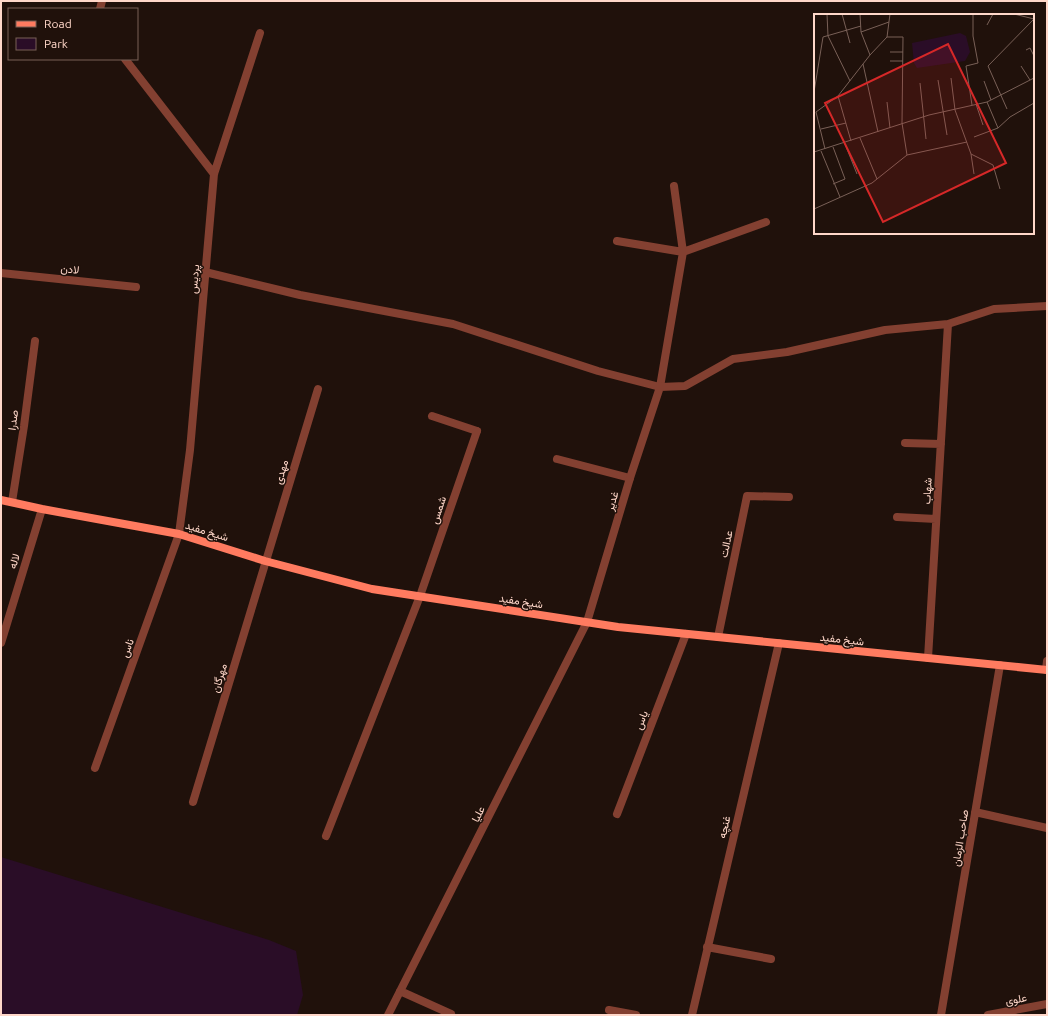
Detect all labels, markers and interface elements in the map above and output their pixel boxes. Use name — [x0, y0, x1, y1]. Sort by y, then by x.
legend — [8, 8, 138, 60]
inset map — [814, 14, 1034, 234]
text: Road — [44, 17, 72, 30]
text: Park — [44, 37, 68, 50]
street label: لادن — [60, 262, 80, 276]
street label: پردیس — [187, 264, 203, 294]
street label: صدرا — [6, 409, 21, 431]
street label: مهدی — [272, 458, 291, 486]
street label: شهاب — [920, 477, 935, 505]
street label: غدیر — [603, 490, 622, 513]
street label: شمس — [428, 494, 449, 526]
street label: شیخ مفید — [183, 519, 230, 545]
street label: عدالت — [717, 529, 735, 559]
street label: لاله — [6, 552, 22, 570]
street label: شیخ مفید — [498, 592, 544, 612]
street label: شیخ مفید — [819, 631, 865, 649]
street label: ناس — [118, 637, 137, 659]
street label: مهرگان — [209, 662, 230, 694]
street label: یاس — [632, 709, 651, 732]
street label: علیا — [469, 804, 488, 824]
street label: صاحب الزمان — [950, 809, 971, 867]
street label: غنچه — [716, 814, 734, 840]
street label: علوی — [1004, 991, 1028, 1008]

